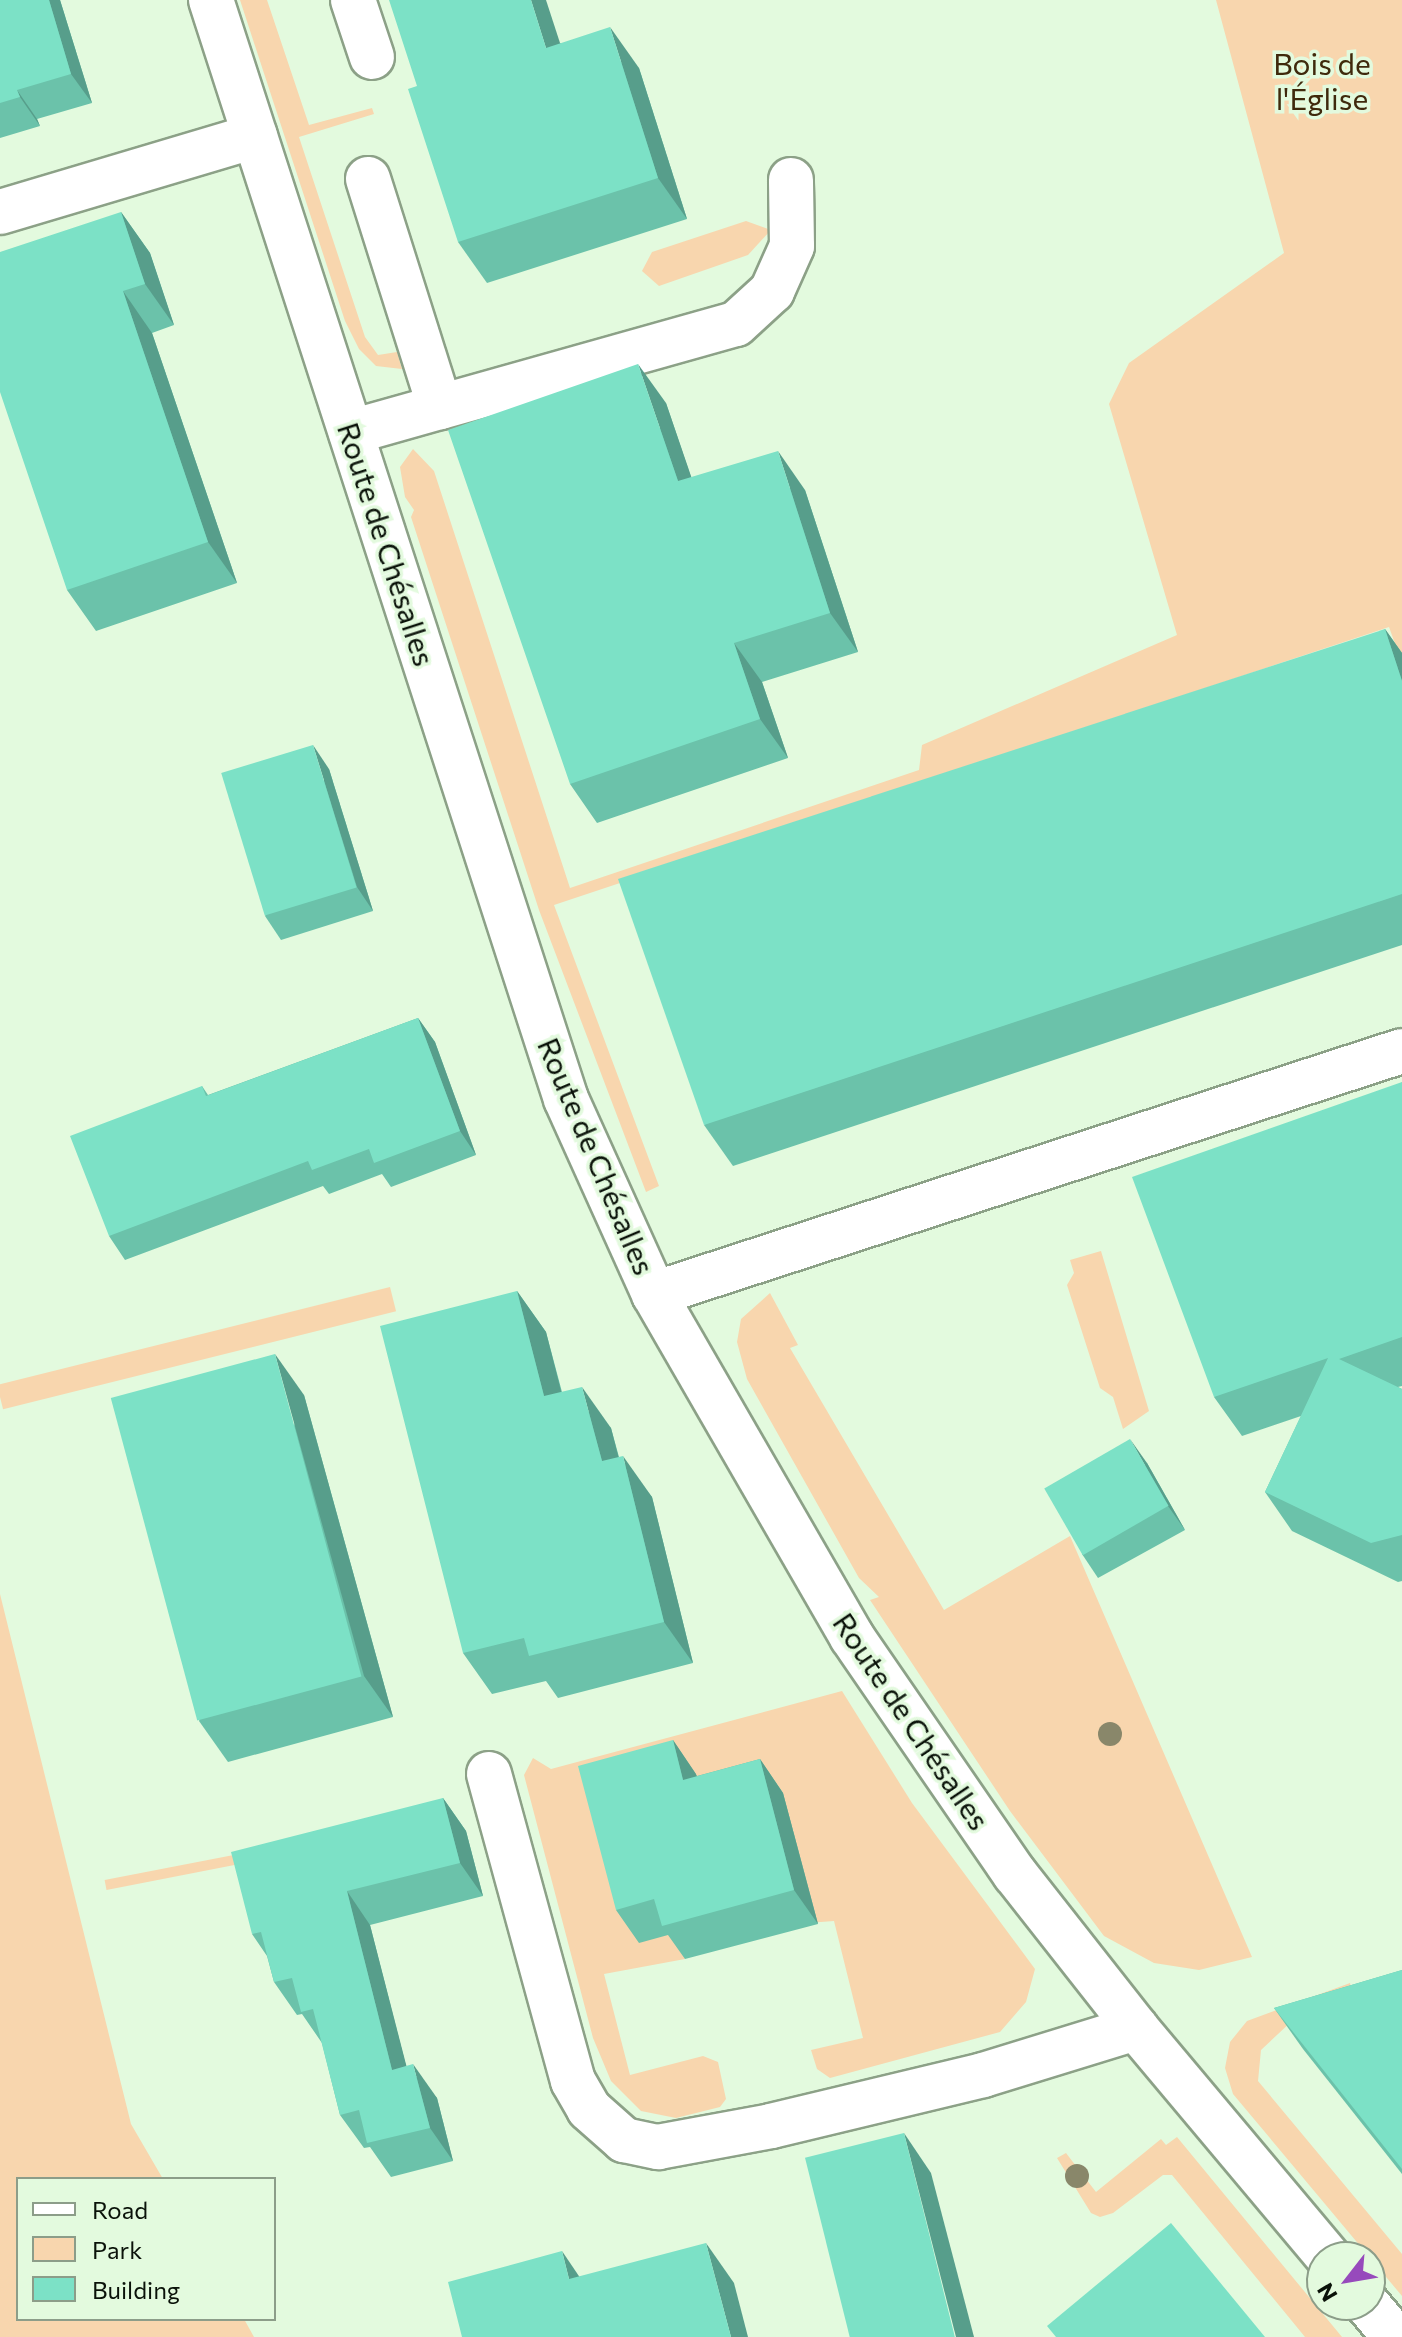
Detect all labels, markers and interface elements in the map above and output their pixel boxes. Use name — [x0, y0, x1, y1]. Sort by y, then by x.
park label: Bois de l'Église — [1273, 45, 1371, 116]
street label: Route de Chésalles — [331, 418, 443, 670]
street label: Route de Chésalles — [531, 1032, 663, 1280]
street label: Route de Chésalles — [826, 1606, 998, 1836]
legend — [16, 2177, 276, 2321]
text: Road — [92, 2195, 148, 2224]
text: Park — [92, 2235, 142, 2264]
north arrow — [1306, 2241, 1386, 2321]
text: Building — [92, 2275, 180, 2304]
text: N — [1311, 2279, 1343, 2307]

